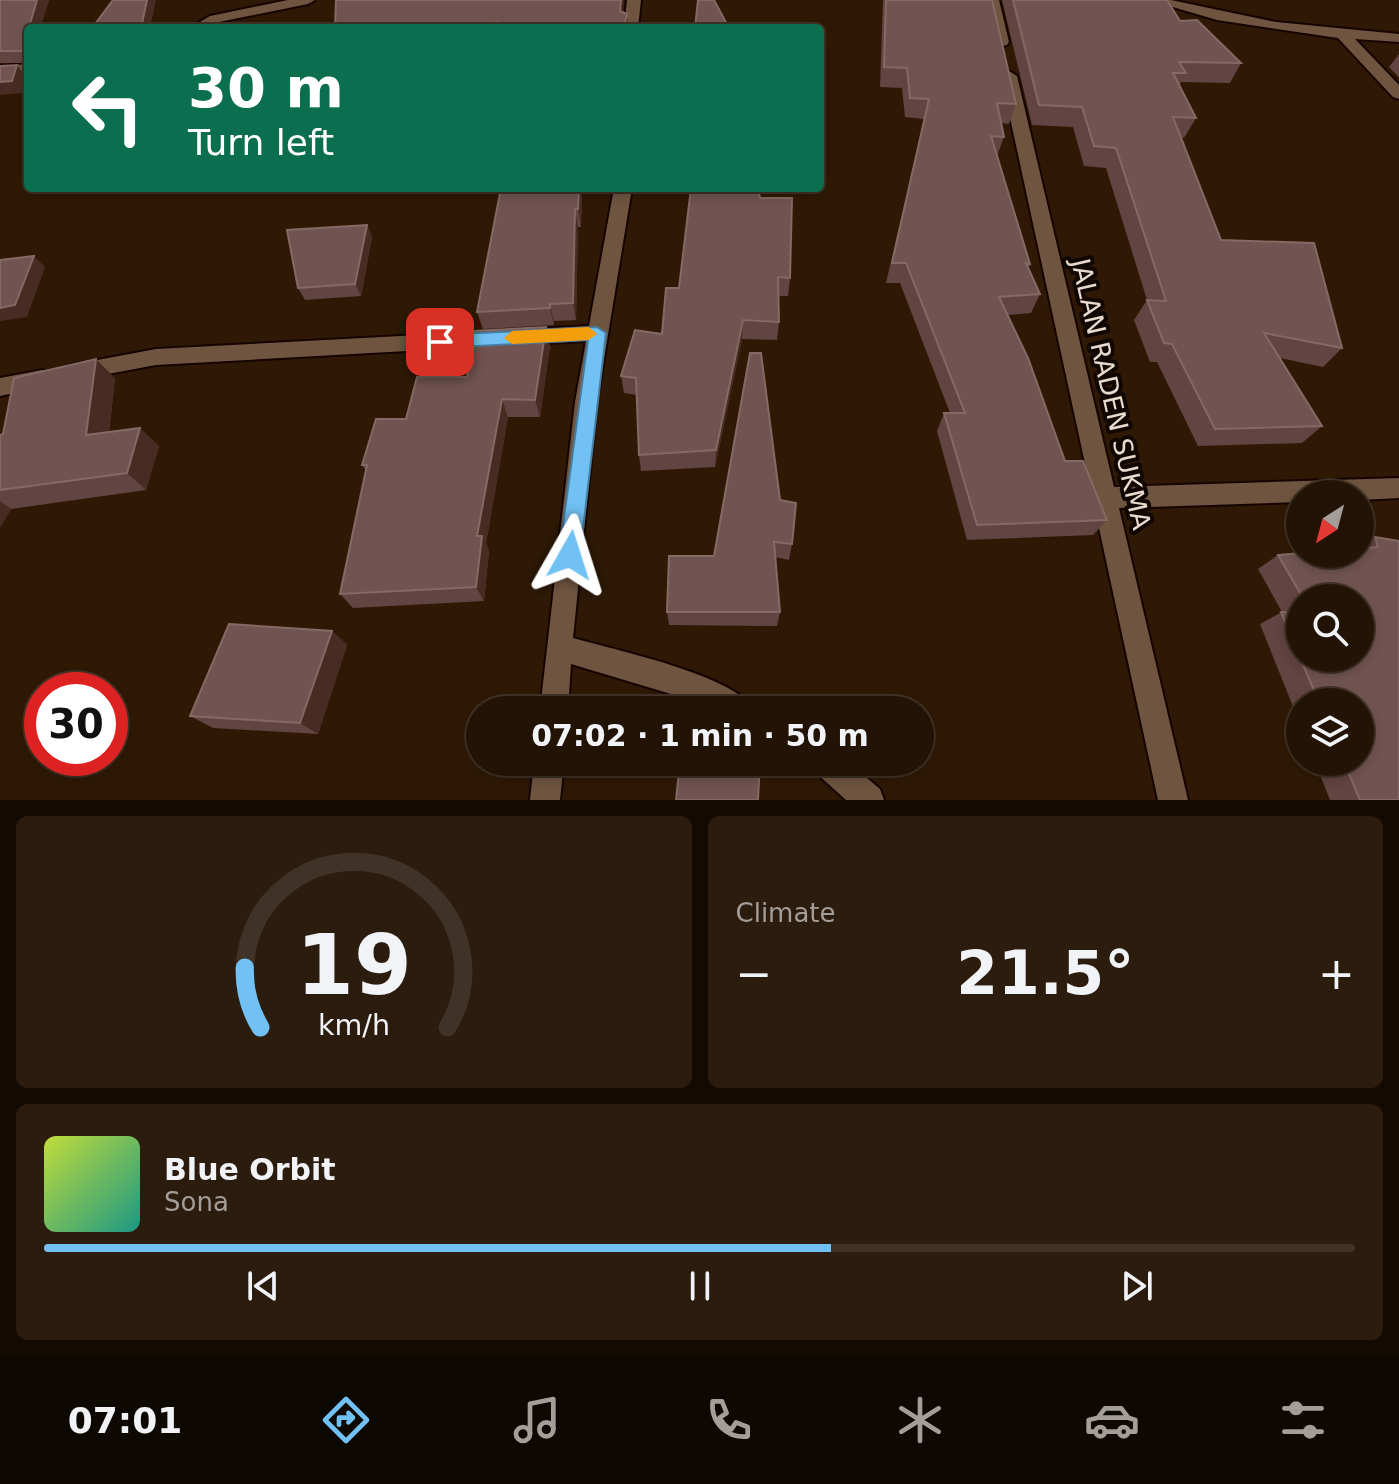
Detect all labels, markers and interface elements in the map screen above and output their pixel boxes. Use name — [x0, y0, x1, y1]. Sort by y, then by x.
text: 30 m — [188, 55, 344, 120]
icon: left — [56, 56, 160, 160]
text: Turn left — [188, 122, 334, 163]
street label: JALAN RADEN SUKMA — [1065, 254, 1157, 533]
pin — [406, 308, 474, 376]
icon: arrive — [418, 320, 462, 364]
north arrow — [1286, 480, 1374, 568]
map controls — [1286, 480, 1374, 776]
position arrow — [528, 513, 612, 597]
button: search — [1286, 584, 1374, 672]
speed limit sign: 30 — [24, 672, 128, 776]
button: layers — [1286, 688, 1374, 776]
text: 07:02 · 1 min · 50 m — [531, 718, 869, 753]
text: Climate — [736, 898, 836, 928]
text: 19 — [296, 917, 412, 1014]
text: 21.5° — [956, 938, 1134, 1008]
text: − — [736, 948, 772, 999]
text: + — [1318, 948, 1355, 999]
text: km/h — [318, 1008, 390, 1042]
text: Blue Orbit — [164, 1152, 336, 1187]
text: Sona — [164, 1187, 229, 1217]
icon: previous — [241, 1264, 285, 1308]
icon: pause — [678, 1264, 722, 1308]
icon: next — [1115, 1264, 1159, 1308]
icon: directions — [318, 1392, 374, 1448]
icon: music — [509, 1392, 565, 1448]
icon: phone — [701, 1392, 757, 1448]
icon: climate — [892, 1392, 948, 1448]
icon: car — [1084, 1392, 1140, 1448]
icon: filters — [1275, 1392, 1331, 1448]
text: 07:01 — [68, 1400, 182, 1441]

